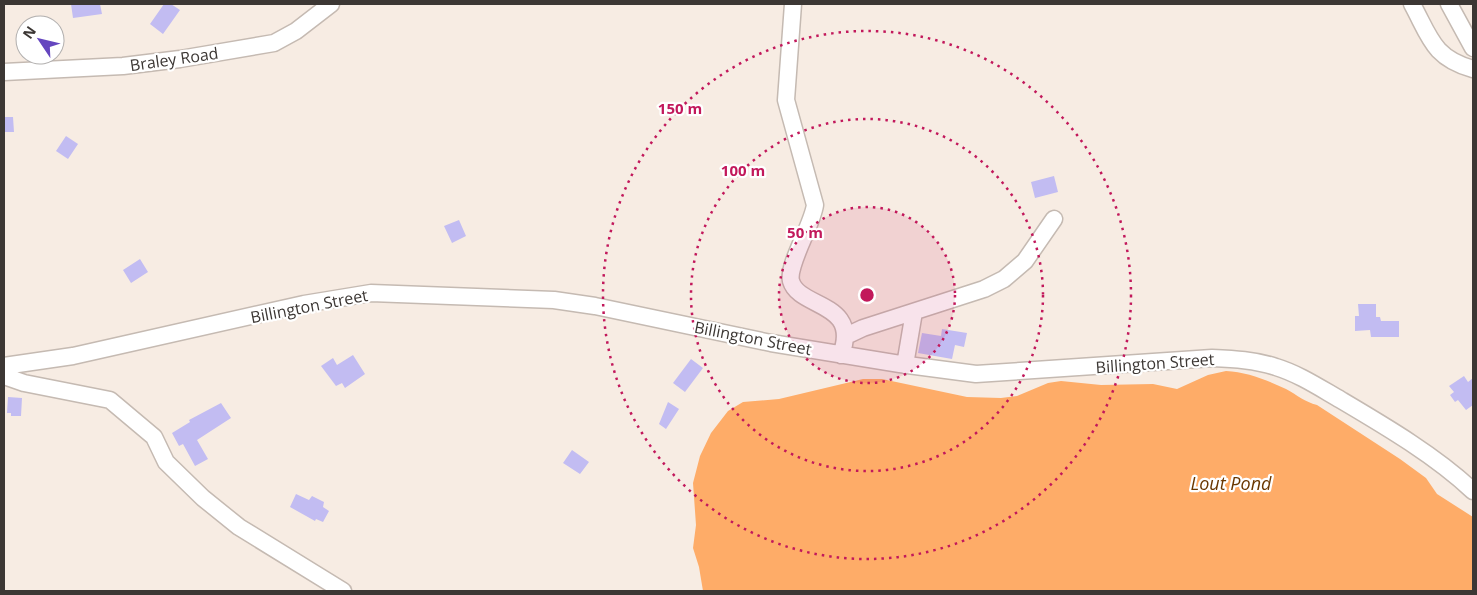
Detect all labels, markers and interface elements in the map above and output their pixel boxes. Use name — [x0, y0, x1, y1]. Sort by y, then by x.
north arrow — [15, 15, 65, 65]
text: N — [18, 22, 40, 42]
street label: Braley Road — [128, 42, 220, 76]
text: 150 m — [658, 98, 702, 118]
text: 100 m — [721, 160, 765, 180]
text: 50 m — [787, 222, 823, 242]
street label: Billington Street — [249, 284, 370, 328]
centre of rings — [858, 286, 876, 304]
street label: Billington Street — [693, 316, 814, 360]
street label: Billington Street — [1095, 348, 1215, 378]
water label: Lout Pond — [1191, 471, 1272, 495]

